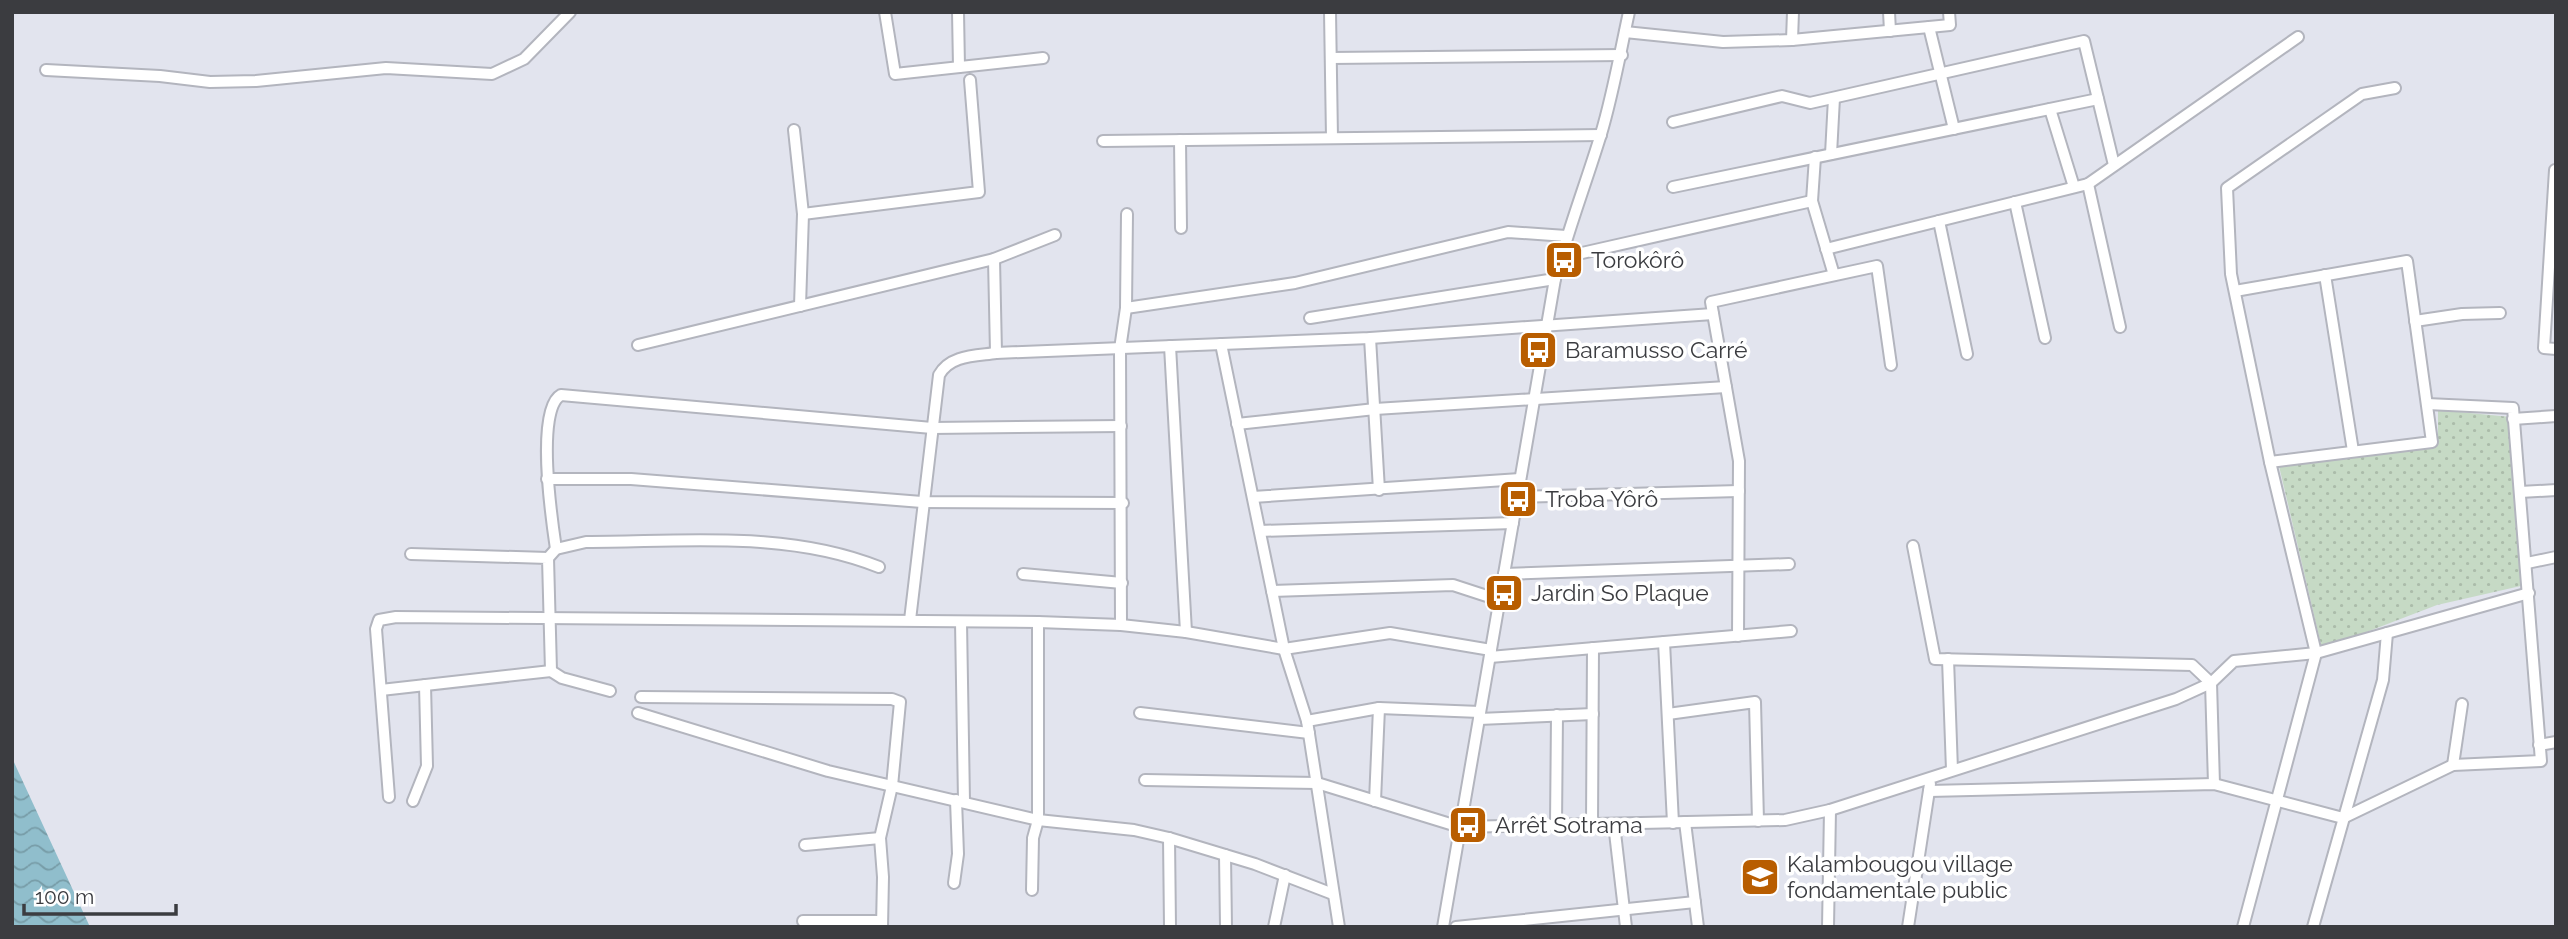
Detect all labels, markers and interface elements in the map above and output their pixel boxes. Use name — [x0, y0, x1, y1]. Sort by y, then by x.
bus stop icon: Torokôrô — [1543, 239, 1585, 281]
place label: Torokôrô — [1591, 246, 1684, 273]
bus stop icon: Baramusso Carré — [1517, 329, 1559, 371]
place label: Baramusso Carré — [1565, 336, 1748, 363]
bus stop icon: Troba Yôrô — [1497, 478, 1539, 520]
place label: Troba Yôrô — [1545, 485, 1658, 512]
bus stop icon: Jardin So Plaque — [1483, 572, 1525, 614]
place label: Jardin So Plaque — [1531, 579, 1709, 606]
bus stop icon: Arrêt Sotrama — [1447, 804, 1489, 846]
place label: Arrêt Sotrama — [1495, 811, 1643, 838]
place label: Kalambougou village fondamentale public — [1787, 850, 2013, 903]
school or university icon: Kalambougou village fondamentale public — [1739, 856, 1781, 898]
scale bar — [24, 872, 177, 916]
text: 100 m — [35, 884, 94, 909]

